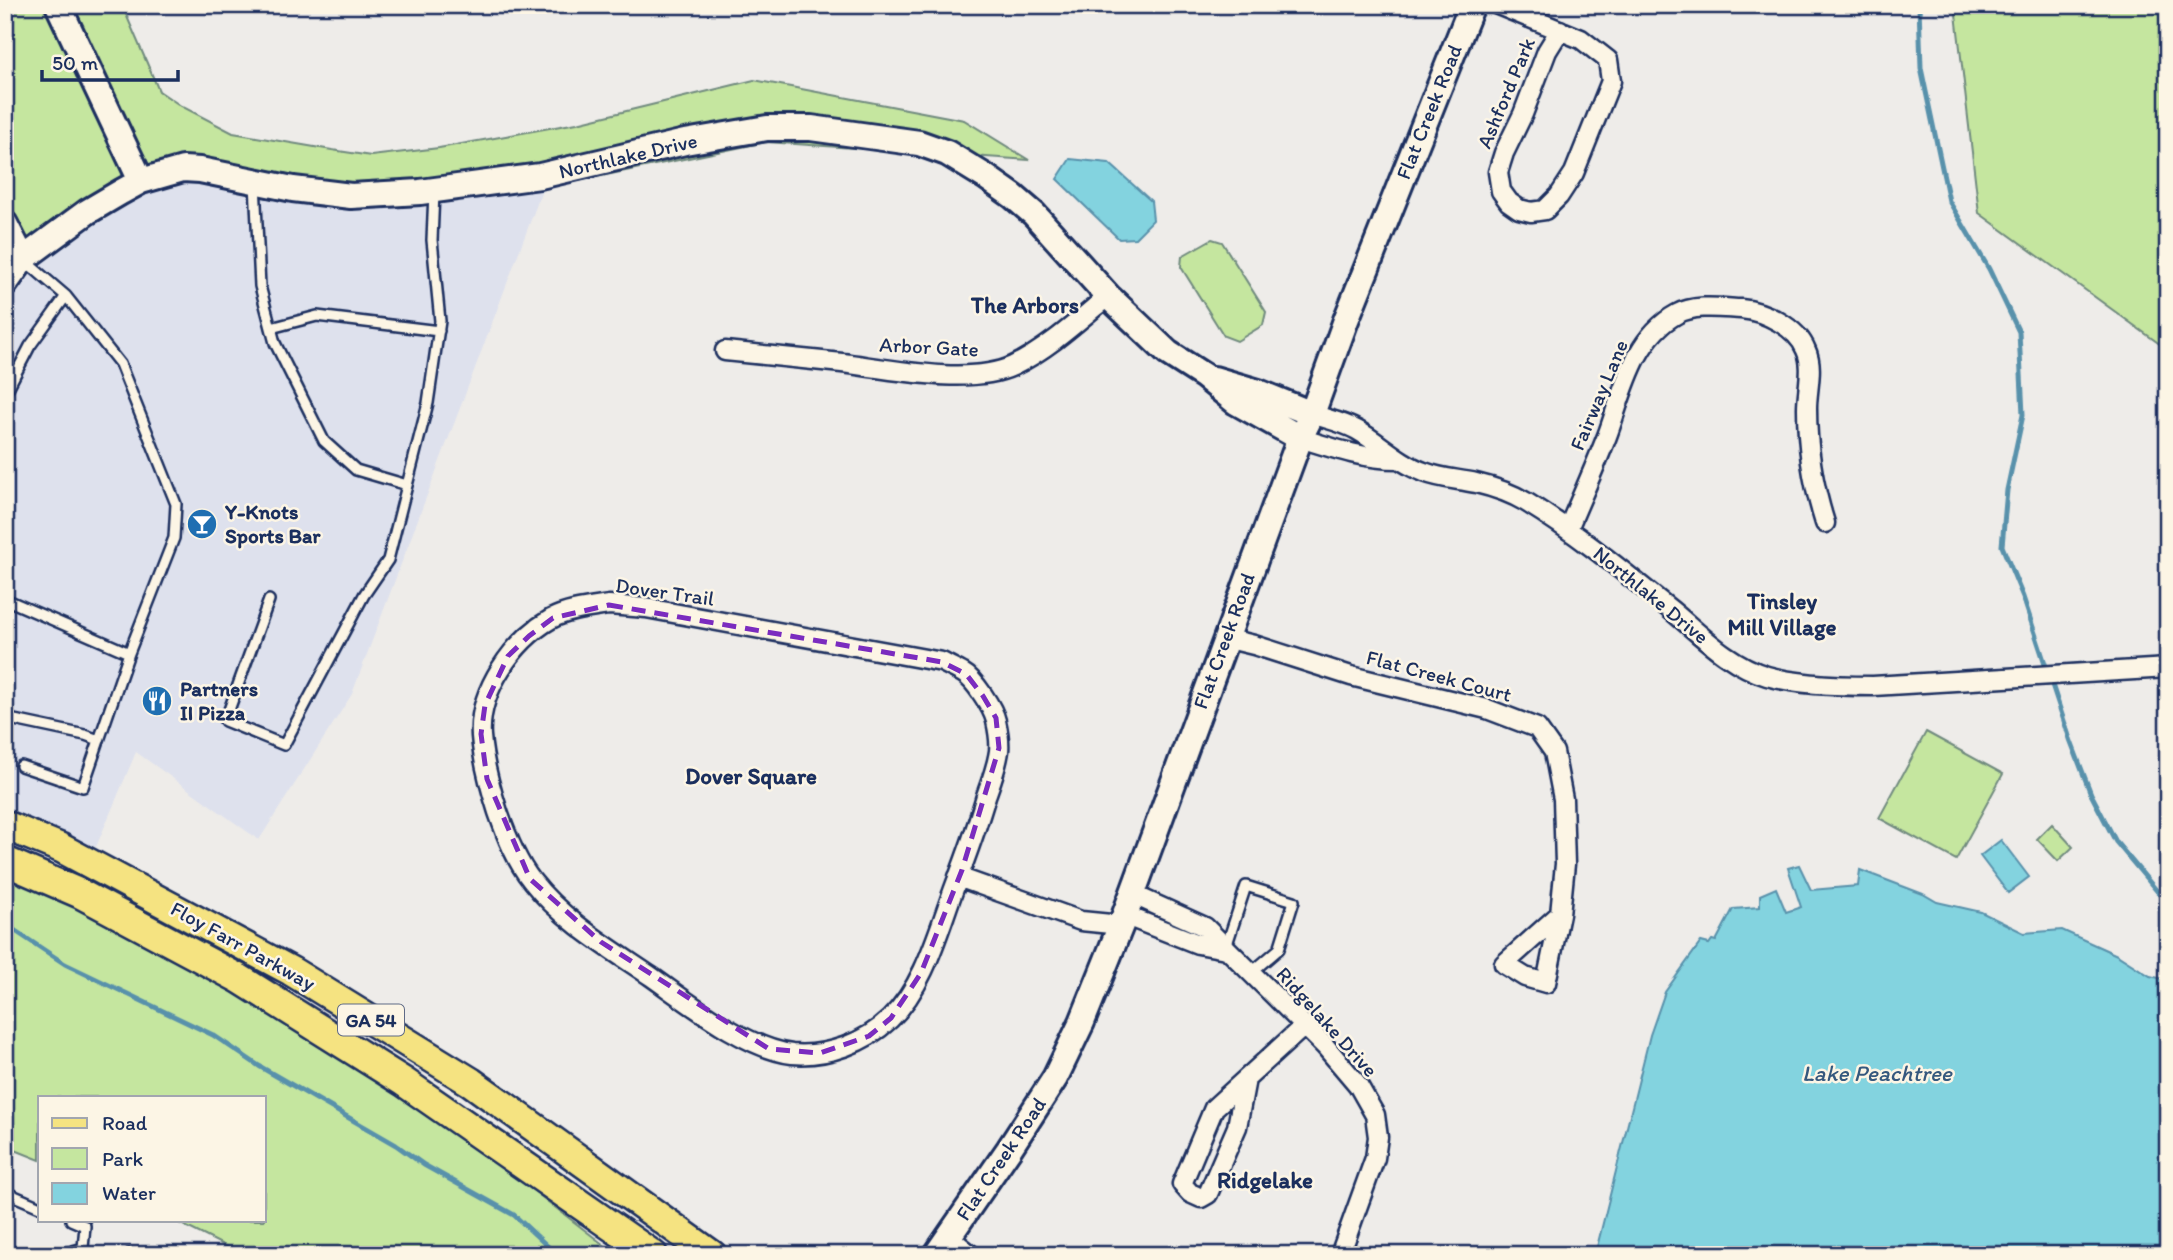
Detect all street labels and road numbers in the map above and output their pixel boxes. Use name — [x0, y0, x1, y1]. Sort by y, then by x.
street label: Ashford Park — [1471, 33, 1540, 152]
street label: Flat Creek Road — [1390, 41, 1467, 183]
street label: Northlake Drive — [556, 127, 700, 184]
street label: Arbor Gate — [879, 331, 979, 362]
street label: Fairway Lane — [1564, 336, 1633, 454]
street label: Northlake Drive — [1588, 540, 1714, 649]
street label: Flat Creek Road — [1187, 569, 1260, 712]
street label: Dover Trail — [614, 572, 716, 611]
street label: Flat Creek Court — [1364, 644, 1515, 707]
street label: Floy Farr Parkway — [167, 895, 320, 996]
street label: Ridgelake Drive — [1271, 961, 1383, 1082]
road number: GA 54 — [338, 1004, 404, 1036]
street label: Flat Creek Road — [950, 1092, 1051, 1225]

